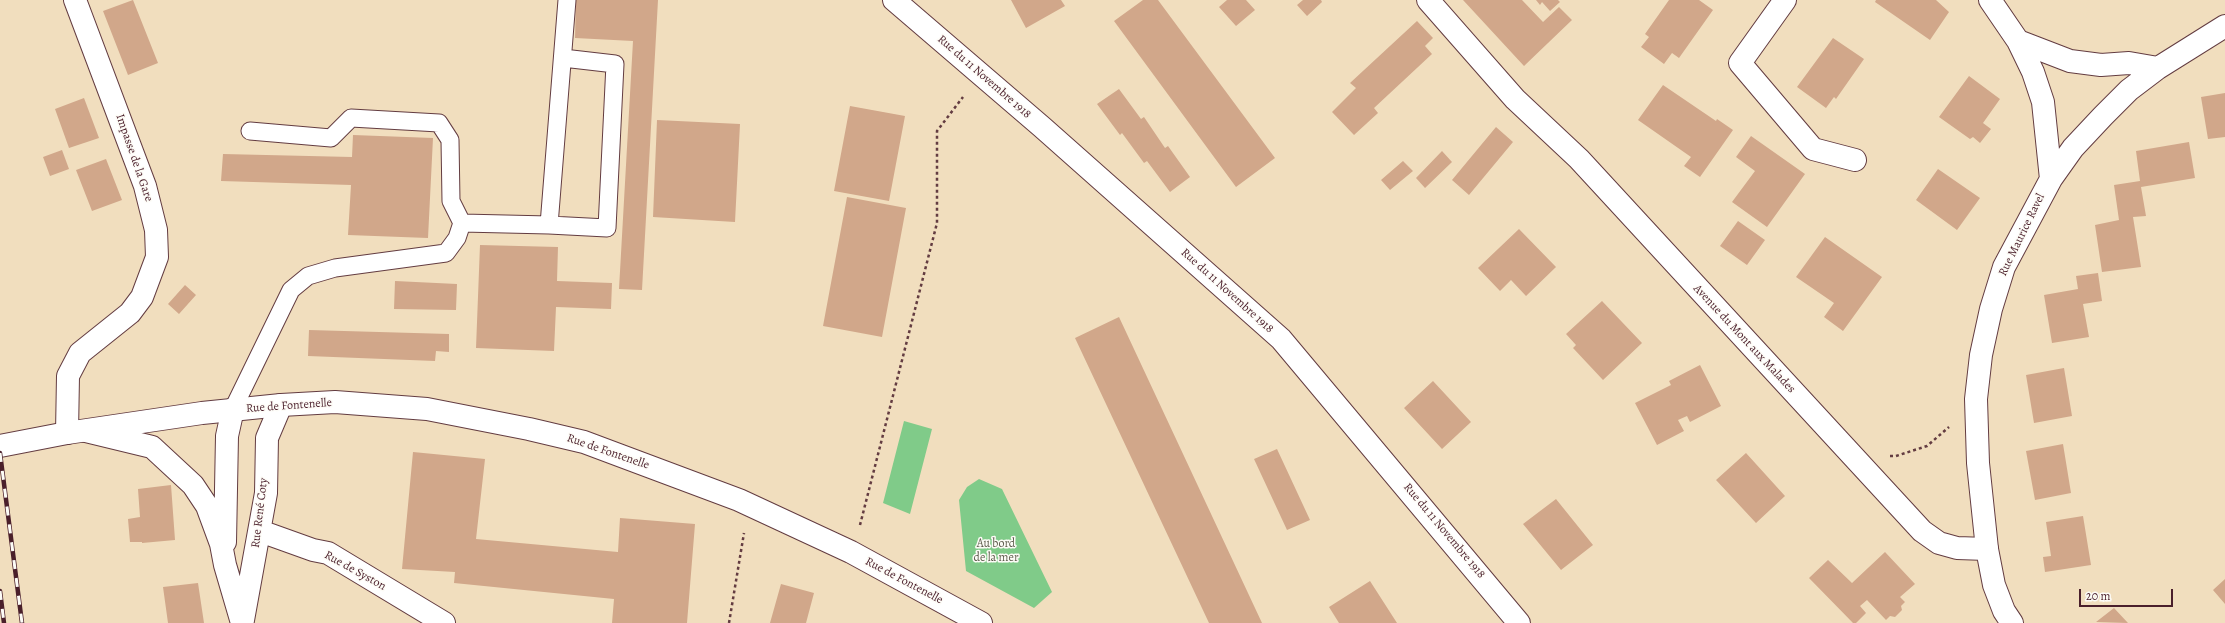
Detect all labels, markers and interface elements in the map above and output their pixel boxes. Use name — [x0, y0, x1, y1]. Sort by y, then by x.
street label: Rue du 11 Novembre 1918 — [934, 32, 1034, 122]
street label: Impasse de la Gare — [112, 112, 156, 204]
street label: Rue Maurice Ravel — [1996, 191, 2048, 279]
street label: Rue du 11 Novembre 1918 — [1178, 246, 1276, 336]
street label: Avenue du Mont aux Malades — [1690, 282, 1798, 396]
street label: Rue de Fontenelle — [246, 396, 332, 416]
street label: Rue de Fontenelle — [565, 431, 651, 473]
street label: Rue René Coty — [249, 477, 271, 549]
street label: Rue du 11 Novembre 1918 — [1400, 481, 1488, 581]
park label: Au bord de la mer — [973, 537, 1019, 565]
street label: Rue de Syston — [322, 548, 388, 594]
street label: Rue de Fontenelle — [863, 554, 945, 608]
scale bar — [2081, 581, 2175, 607]
text: 20 m — [2086, 588, 2110, 604]

